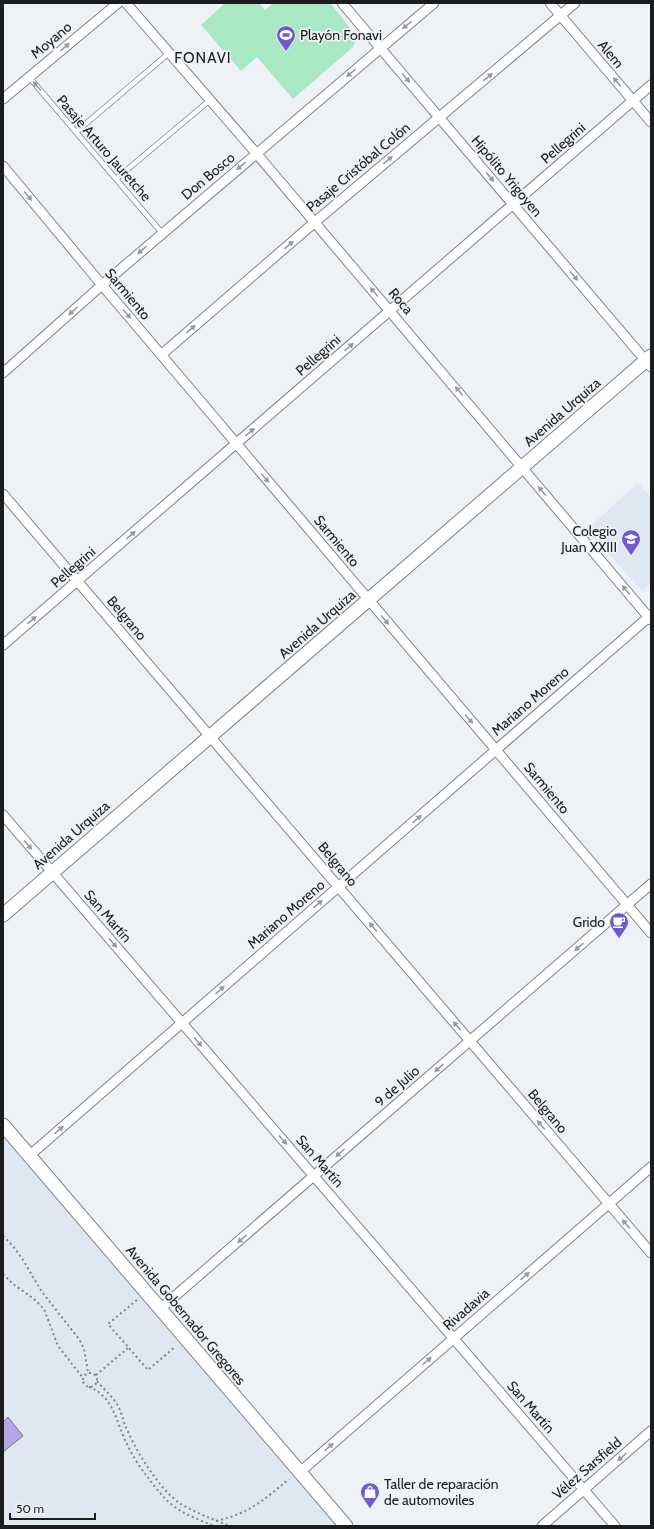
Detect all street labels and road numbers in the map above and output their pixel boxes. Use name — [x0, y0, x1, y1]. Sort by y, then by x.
street label: Moyano — [27, 17, 75, 62]
street label: Alem — [594, 36, 628, 72]
street label: Pasaje Arturo Jauretche — [53, 91, 155, 205]
street label: Pasaje Cristóbal Colón — [302, 118, 414, 216]
street label: Pellegrini — [537, 119, 589, 167]
street label: Hipólito Yrigoyen — [468, 132, 546, 221]
street label: Don Bosco — [177, 148, 239, 204]
street label: Sarmiento — [101, 265, 155, 324]
street label: Roca — [385, 284, 417, 318]
street label: Pellegrini — [292, 331, 344, 379]
street label: Avenida Urquiza — [520, 374, 604, 450]
street label: Sarmiento — [310, 512, 364, 571]
street label: Pellegrini — [47, 543, 99, 591]
street label: Avenida Urquiza — [275, 586, 359, 662]
street label: Belgrano — [103, 592, 151, 644]
street label: Mariano Moreno — [488, 662, 573, 739]
street label: Sarmiento — [520, 759, 574, 818]
street label: Avenida Urquiza — [29, 797, 113, 873]
street label: Belgrano — [314, 838, 362, 890]
street label: Mariano Moreno — [244, 875, 329, 952]
street label: San Martín — [80, 886, 136, 946]
street label: 9 de Julio — [371, 1061, 423, 1110]
street label: Belgrano — [524, 1085, 572, 1137]
street label: San Martín — [292, 1131, 348, 1191]
street label: Avenida Gobernador Gregores — [122, 1241, 250, 1389]
street label: Rivadavia — [439, 1284, 493, 1334]
street label: San Martín — [503, 1377, 559, 1437]
street label: Vélez Sarsfield — [549, 1433, 625, 1503]

